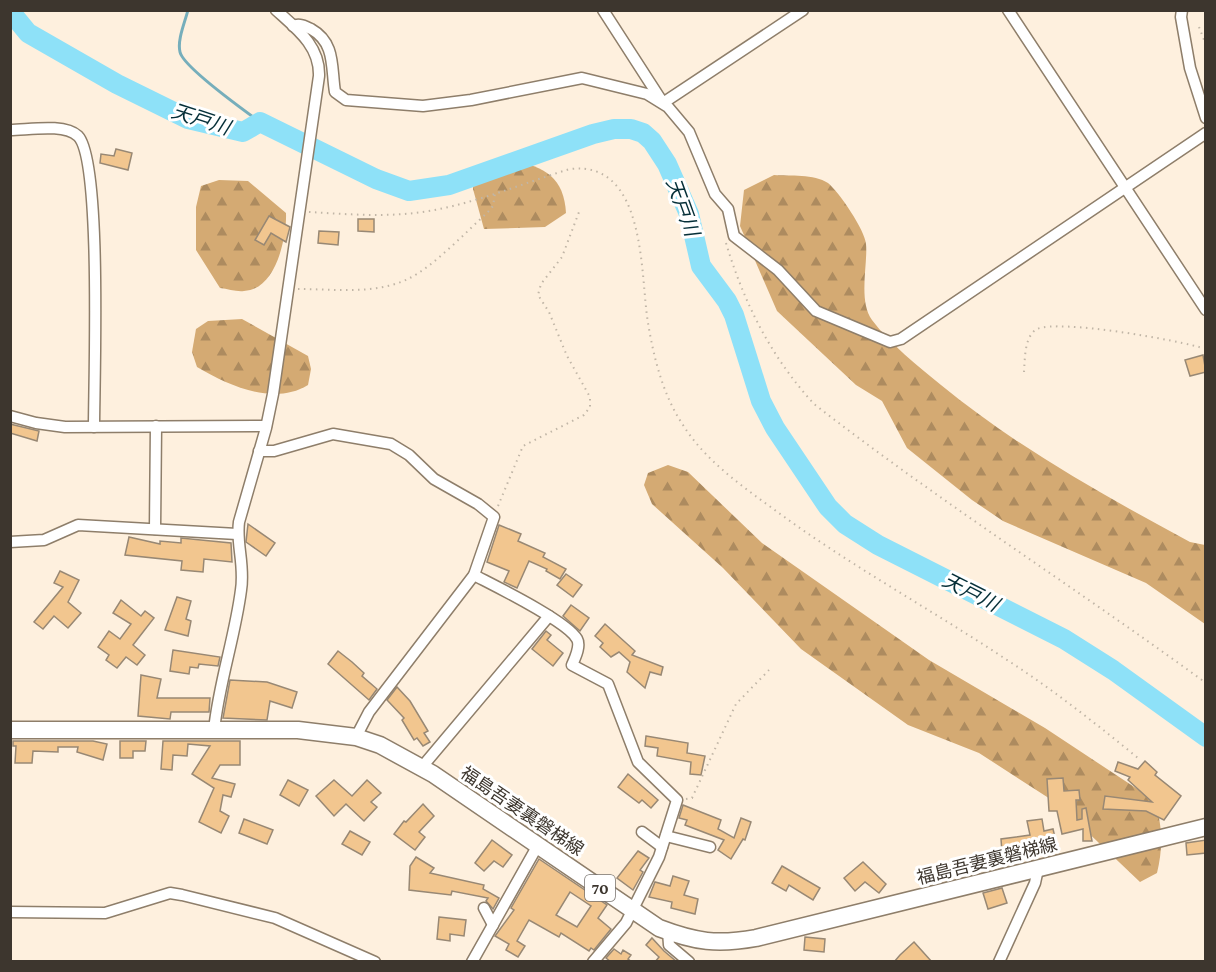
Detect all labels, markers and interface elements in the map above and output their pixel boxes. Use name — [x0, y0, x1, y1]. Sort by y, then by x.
water label: 天戸川 — [169, 99, 235, 139]
water label: 天戸川 — [662, 175, 704, 241]
water label: 天戸川 — [939, 569, 1005, 616]
street label: 福島吾妻裏磐梯線 — [457, 762, 587, 860]
street label: 福島吾妻裏磐梯線 — [915, 834, 1059, 888]
road number: 70 — [585, 875, 615, 901]

